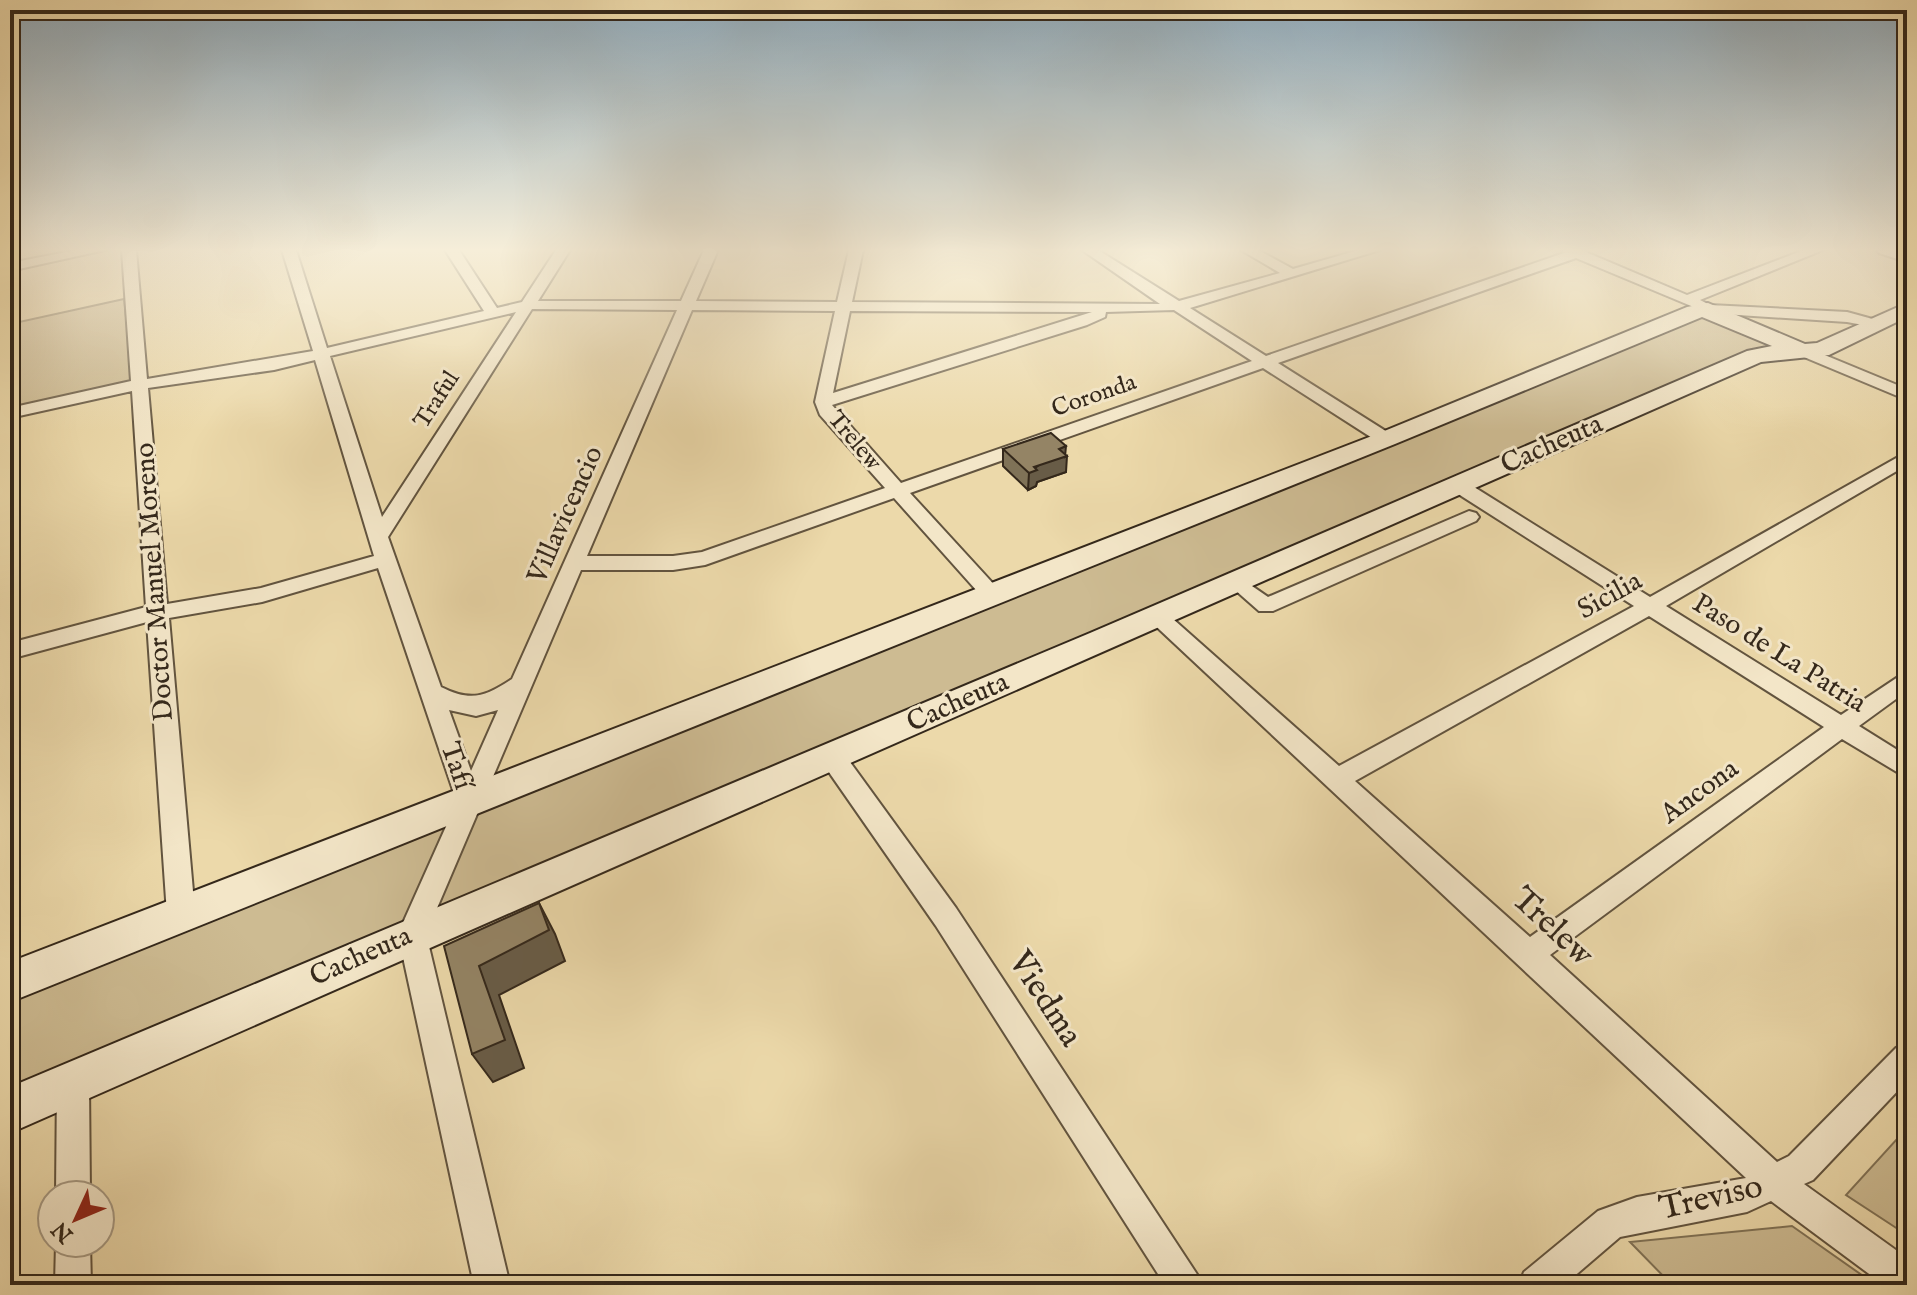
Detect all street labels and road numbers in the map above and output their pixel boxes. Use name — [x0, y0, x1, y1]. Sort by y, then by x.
street label: Traful — [407, 365, 467, 435]
street label: Coronda — [1048, 367, 1141, 425]
street label: Trelew — [820, 405, 889, 478]
street label: Cacheuta — [1496, 407, 1609, 483]
street label: Villavicencio — [520, 441, 612, 590]
street label: Doctor Manuel Moreno — [128, 442, 182, 722]
street label: Sicilia — [1572, 564, 1649, 628]
street label: Paso de La Patria — [1685, 586, 1873, 722]
street label: Cacheuta — [902, 665, 1015, 741]
street label: Tafí — [432, 738, 481, 796]
street label: Ancona — [1653, 751, 1747, 833]
street label: Trelew — [1502, 878, 1603, 976]
street label: Cacheuta — [305, 919, 418, 995]
street label: Viedma — [998, 942, 1092, 1055]
street label: Treviso — [1655, 1165, 1767, 1231]

